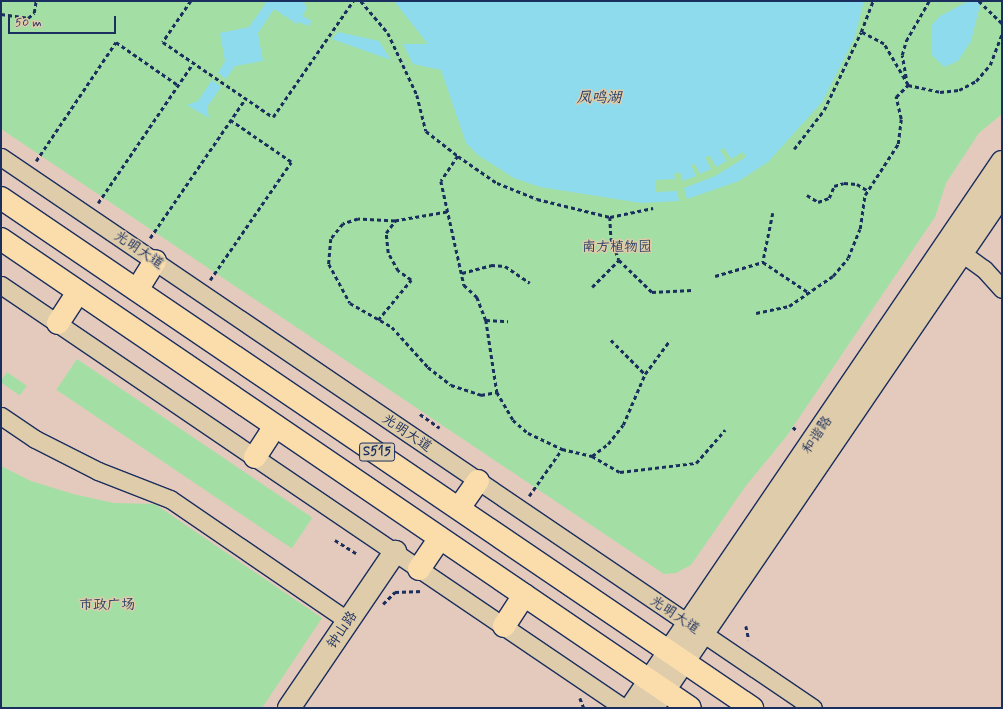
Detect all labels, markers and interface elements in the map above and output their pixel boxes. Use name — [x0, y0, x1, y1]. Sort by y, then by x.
scale bar — [10, 8, 118, 34]
text: 50 m — [15, 15, 42, 31]
water label: 凤鸣湖 — [577, 90, 621, 108]
street label: 光明大道 — [111, 227, 167, 273]
park label: 南方植物园 — [582, 239, 652, 255]
street label: 光明大道 — [379, 410, 435, 456]
street label: 和谐路 — [798, 413, 836, 457]
road number: S515 — [359, 441, 395, 463]
street label: 光明大道 — [647, 592, 703, 638]
park label: 市政广场 — [79, 597, 135, 613]
street label: 钟山路 — [323, 608, 361, 652]

